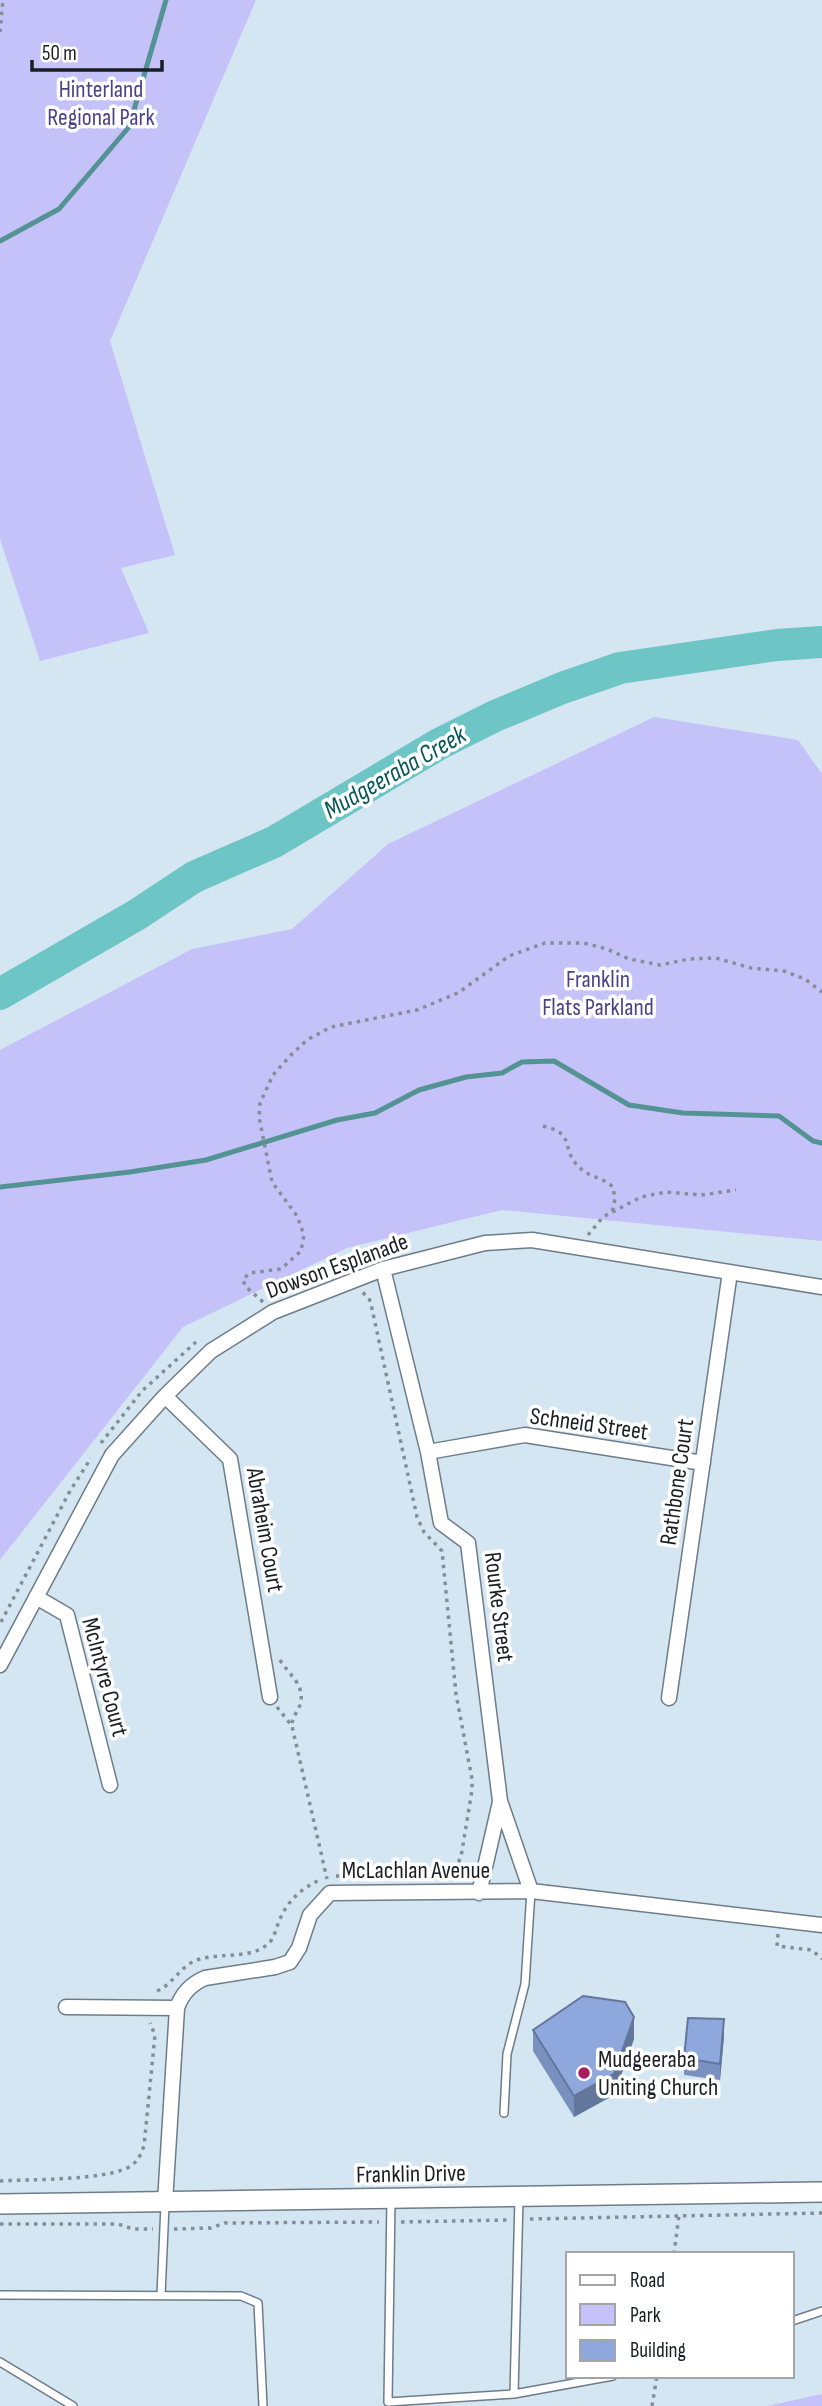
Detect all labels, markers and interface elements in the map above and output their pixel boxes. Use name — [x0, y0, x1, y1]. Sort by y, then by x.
scale bar — [32, 28, 161, 72]
text: 50 m — [42, 41, 77, 66]
park label: Hinterland Regional Park — [47, 75, 155, 132]
water label: Mudgeeraba Creek — [318, 719, 473, 826]
park label: Franklin Flats Parkland — [542, 965, 654, 1022]
street label: Dowson Esplanade — [262, 1227, 412, 1305]
street label: Schneid Street — [528, 1401, 650, 1447]
street label: Rathbone Court — [654, 1417, 700, 1547]
street label: Abraheim Court — [240, 1465, 290, 1594]
street label: Rourke Street — [478, 1550, 520, 1664]
street label: McIntyre Court — [75, 1614, 135, 1740]
street label: McLachlan Avenue — [342, 1856, 490, 1885]
place label: Mudgeeraba Uniting Church — [598, 2045, 718, 2102]
marker: Mudgeeraba Uniting Church — [576, 2065, 592, 2081]
street label: Franklin Drive — [356, 2159, 466, 2189]
legend — [566, 2252, 794, 2378]
text: Road — [630, 2268, 665, 2293]
text: Park — [630, 2303, 661, 2328]
text: Building — [630, 2338, 686, 2363]

